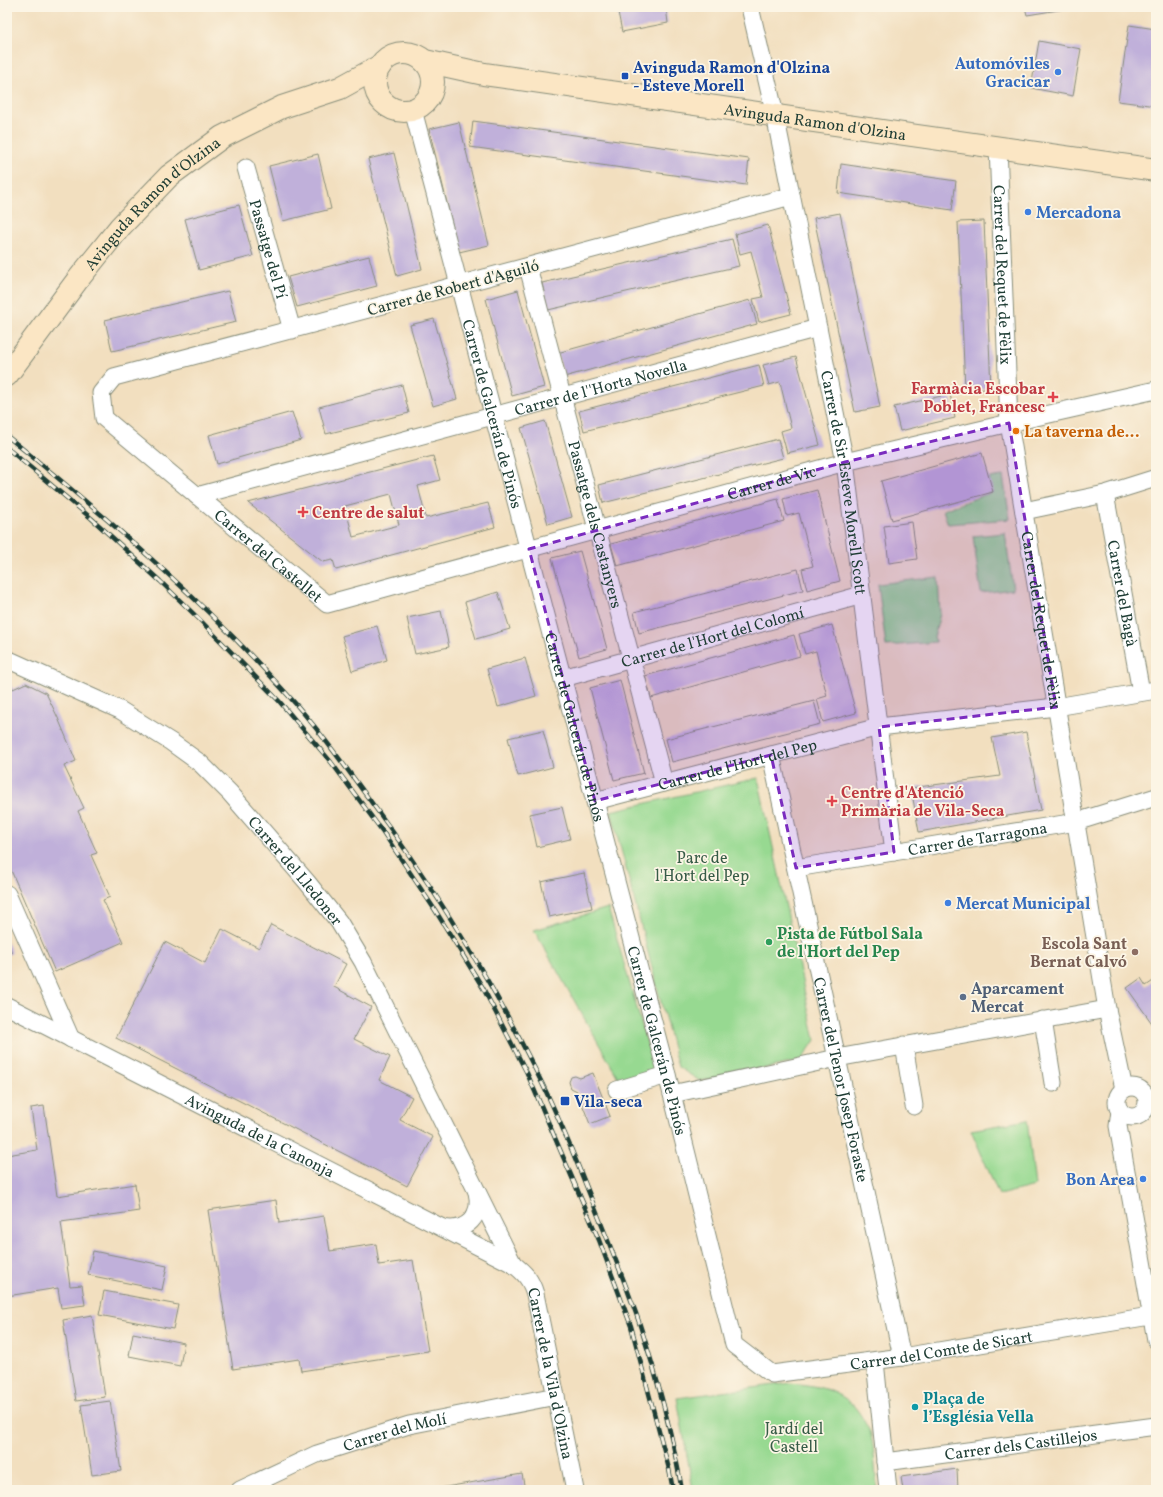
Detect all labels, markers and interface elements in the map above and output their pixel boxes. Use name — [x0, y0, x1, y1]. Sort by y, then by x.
place label: Automóviles Gracicar — [955, 54, 1050, 94]
place label: Avinguda Ramon d'Olzina - Esteve Morell — [633, 58, 830, 98]
marker: Automóviles Gracicar — [1053, 67, 1063, 77]
marker: Avinguda Ramon d'Olzina - Esteve Morell — [620, 71, 630, 81]
street label: Avinguda Ramon d'Olzina — [722, 99, 908, 147]
street label: Avinguda Ramon d'Olzina — [80, 133, 226, 276]
street label: Carrer del Requet de Fèlix — [987, 185, 1016, 365]
street label: Passatge del Pí — [242, 197, 292, 302]
place label: Mercadona — [1036, 203, 1122, 225]
marker: Mercadona — [1023, 207, 1033, 217]
street label: Carrer de Robert d'Aguiló — [365, 255, 542, 322]
street label: Carrer de Galcerán de Pinós — [456, 317, 526, 511]
street label: Carrer de l''Horta Novella — [512, 355, 690, 423]
street label: Carrer de Sir Esteve Morell Scott — [814, 369, 871, 597]
place label: Farmàcia Escobar Poblet, Francesc — [911, 379, 1046, 419]
marker: Farmàcia Escobar Poblet, Francesc — [1048, 392, 1058, 402]
place label: La taverna de... — [1024, 422, 1140, 444]
marker: La taverna de... — [1011, 426, 1021, 436]
street label: Passatge dels Castanyers — [561, 439, 626, 611]
street label: Carrer de Vic — [725, 461, 819, 507]
place label: Centre de salut — [312, 503, 424, 525]
street label: Carrer del Castellet — [208, 505, 327, 609]
marker: Centre de salut — [297, 506, 309, 518]
street label: Carrer del Requet de Fèlix — [1014, 530, 1066, 711]
street label: Carrer del Bagà — [1101, 539, 1142, 649]
street label: Carrer de l'Hort del Colomí — [619, 603, 807, 674]
street label: Carrer de Galcerán de Pinós — [538, 631, 609, 825]
street label: Carrer de l'Hort del Pep — [656, 735, 820, 797]
place label: Centre d'Atenció Primària de Vila-Seca — [841, 783, 1005, 823]
marker: Centre d'Atenció Primària de Vila-Seca — [826, 795, 838, 807]
street label: Carrer del Lledoner — [242, 812, 347, 931]
street label: Carrer de Tarragona — [907, 818, 1049, 862]
park label: Parc de l'Hort del Pep — [655, 848, 749, 888]
place label: Mercat Municipal — [956, 894, 1091, 916]
marker: Mercat Municipal — [943, 898, 953, 908]
place label: Pista de Fútbol Sala de l'Hort del Pep — [777, 924, 923, 964]
place label: Escola Sant Bernat Calvó — [1030, 934, 1127, 974]
marker: Pista de Fútbol Sala de l'Hort del Pep — [764, 937, 774, 947]
street label: Carrer de Galcerán de Pinós — [621, 944, 691, 1138]
marker: Escola Sant Bernat Calvó — [1130, 947, 1140, 957]
street label: Carrer del Tenor Josep Foraste — [807, 975, 873, 1184]
place label: Aparcament Mercat — [971, 979, 1064, 1019]
marker: Aparcament Mercat — [958, 992, 968, 1002]
street label: Avinguda de la Canonja — [181, 1090, 338, 1184]
place label: Vila-seca — [574, 1092, 643, 1114]
marker: Vila-seca — [559, 1095, 571, 1107]
place label: Bon Area — [1066, 1170, 1135, 1192]
marker: Bon Area — [1138, 1174, 1148, 1184]
street label: Carrer de la Vila d'Olzina — [521, 1285, 577, 1462]
street label: Carrer del Comte de Sicart — [849, 1326, 1035, 1377]
place label: Plaça de l’Església Vella — [923, 1389, 1034, 1429]
marker: Plaça de l’Església Vella — [910, 1402, 920, 1412]
street label: Carrer del Molí — [341, 1409, 449, 1458]
park label: Jardí del Castell — [765, 1419, 823, 1459]
street label: Carrer dels Castillejos — [943, 1425, 1099, 1467]

